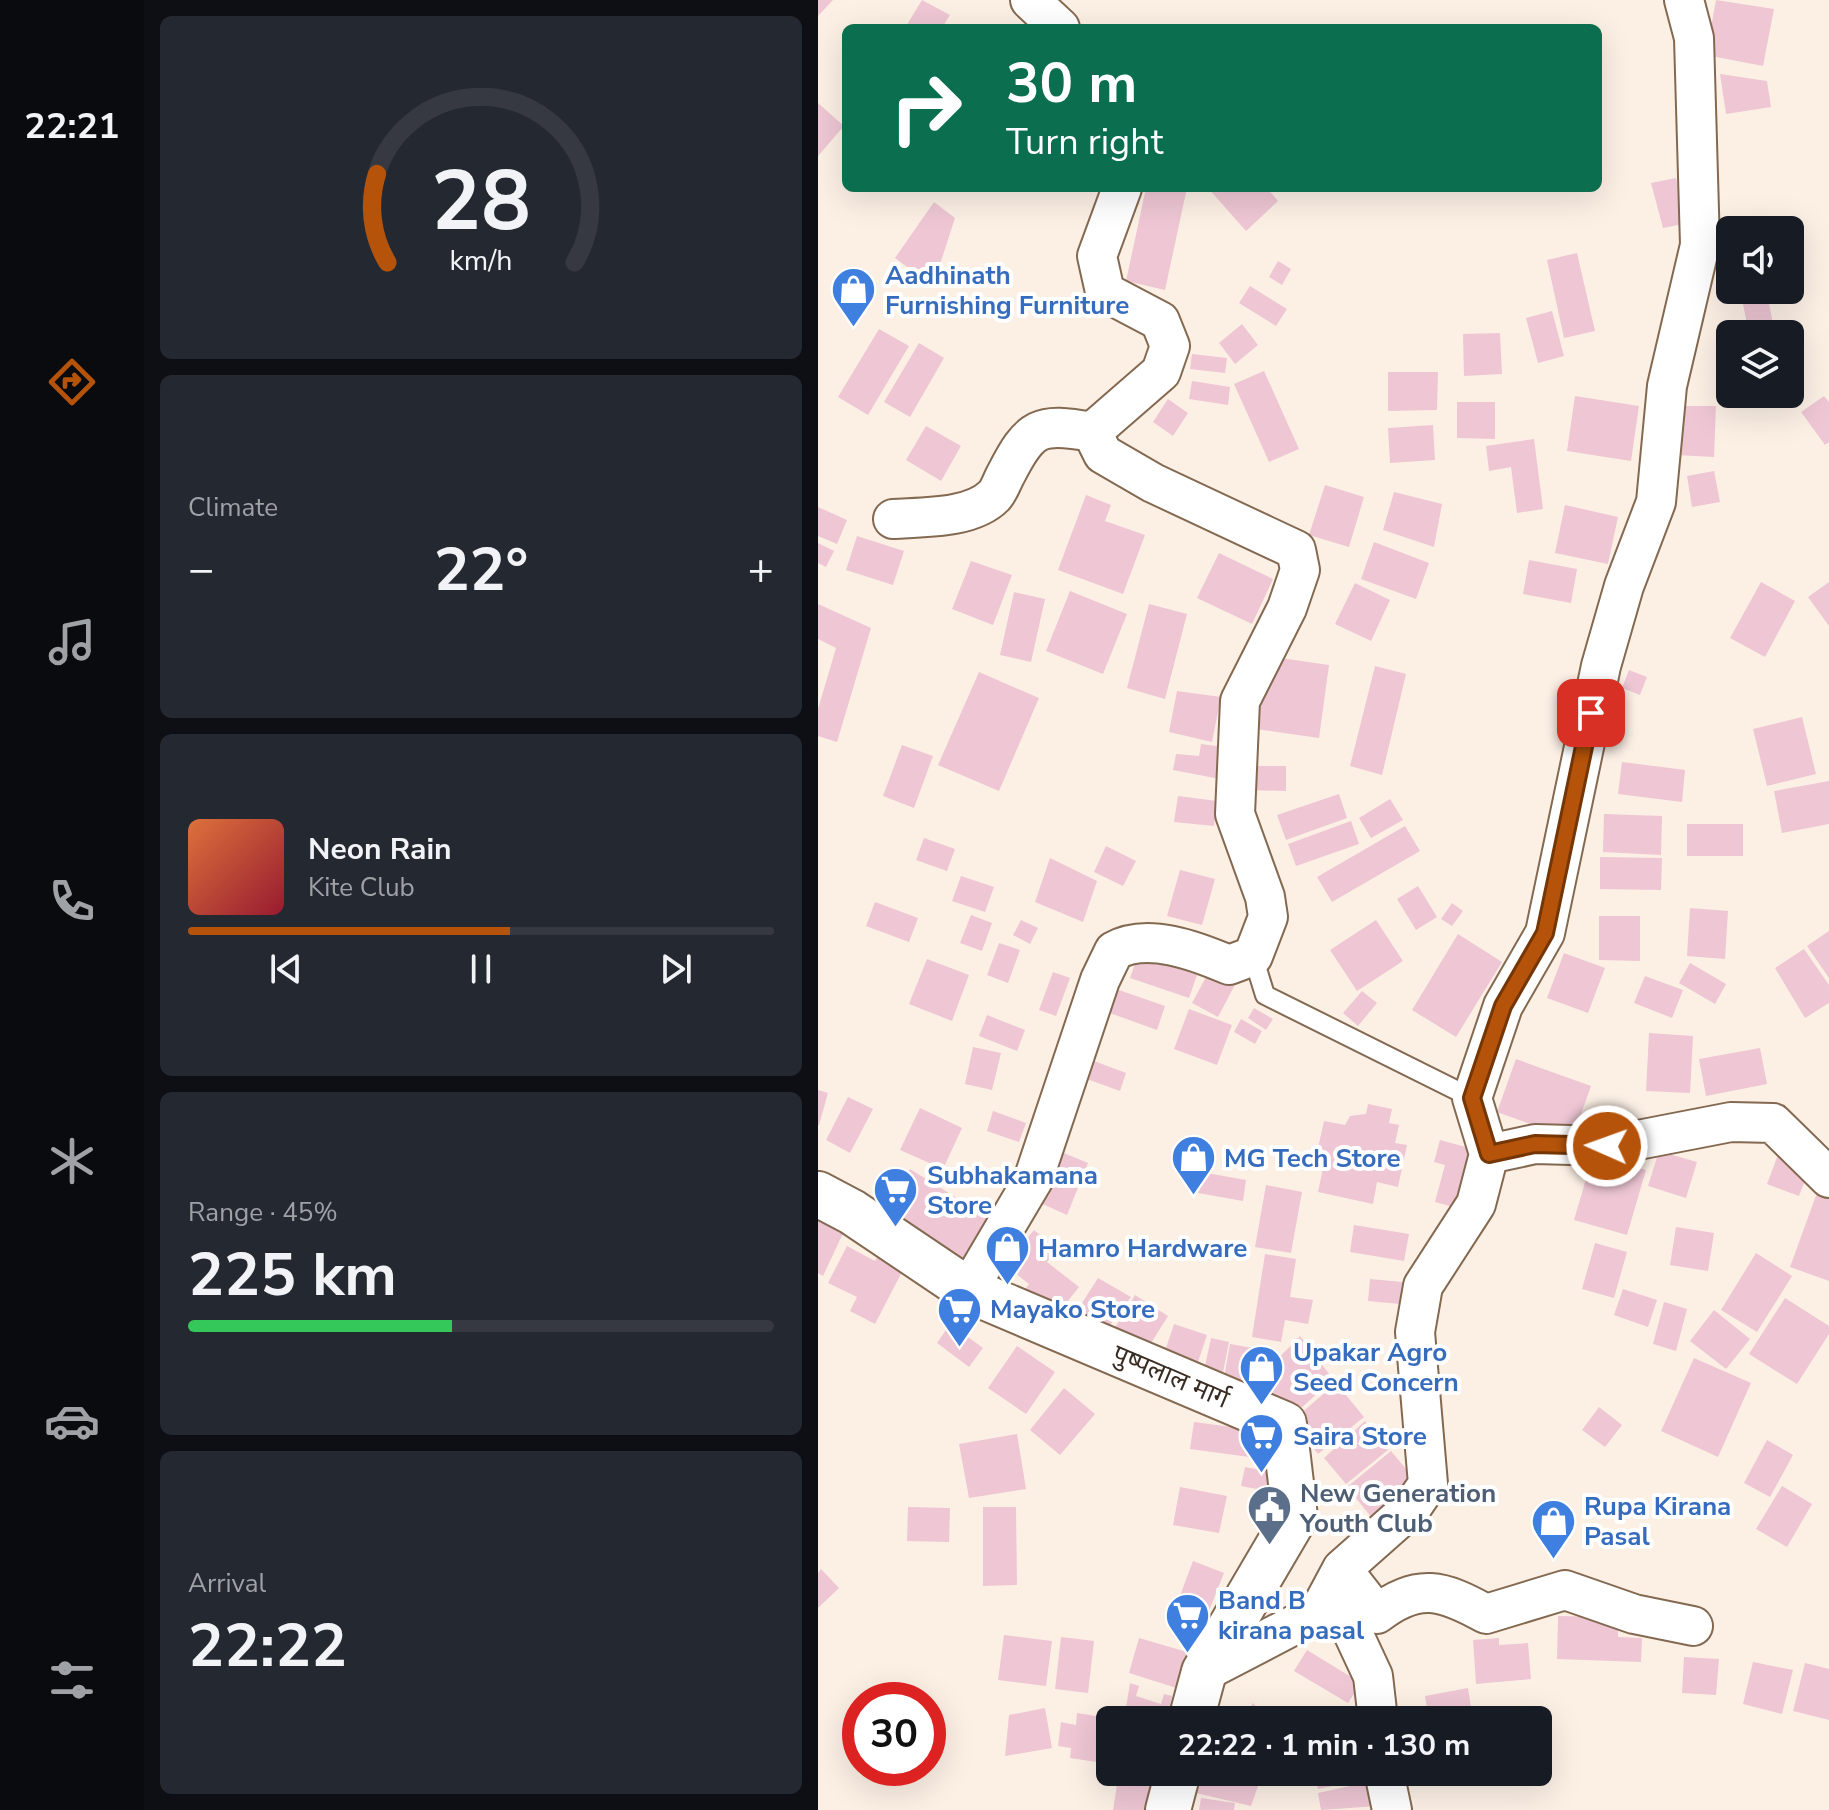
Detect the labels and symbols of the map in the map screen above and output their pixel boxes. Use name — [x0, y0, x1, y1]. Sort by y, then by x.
place label: Aadhinath Furnishing Furniture — [885, 258, 1129, 323]
shop icon: Aadhinath Furnishing Furniture — [830, 266, 878, 329]
pin — [1557, 679, 1625, 747]
position arrow — [1565, 1104, 1649, 1188]
shop icon: MG Tech Store — [1169, 1134, 1217, 1197]
place label: MG Tech Store — [1224, 1141, 1401, 1176]
place label: Subhakamana Store — [927, 1158, 1098, 1223]
supermarket icon: Subhakamana Store — [872, 1166, 920, 1229]
shop icon: Hamro Hardware — [983, 1224, 1031, 1287]
place label: Hamro Hardware — [1038, 1231, 1247, 1266]
supermarket icon: Mayako Store — [935, 1285, 983, 1348]
place label: Mayako Store — [990, 1292, 1155, 1327]
place label: Upakar Agro Seed Concern — [1293, 1335, 1459, 1400]
street label: पुष्पलाल मार्ग — [1107, 1336, 1235, 1417]
shop icon: Upakar Agro Seed Concern — [1238, 1343, 1286, 1406]
supermarket icon: Saira Store — [1238, 1412, 1286, 1475]
place label: Saira Store — [1293, 1419, 1427, 1454]
place label: New Generation Youth Club — [1299, 1476, 1496, 1541]
public building icon: New Generation Youth Club — [1245, 1484, 1293, 1547]
place label: Rupa Kirana Pasal — [1584, 1489, 1731, 1554]
shop icon: Rupa Kirana Pasal — [1529, 1497, 1577, 1560]
place label: Band B kirana pasal — [1218, 1583, 1365, 1648]
supermarket icon: Band B kirana pasal — [1163, 1591, 1211, 1654]
speed limit sign: 30 — [842, 1682, 946, 1786]

